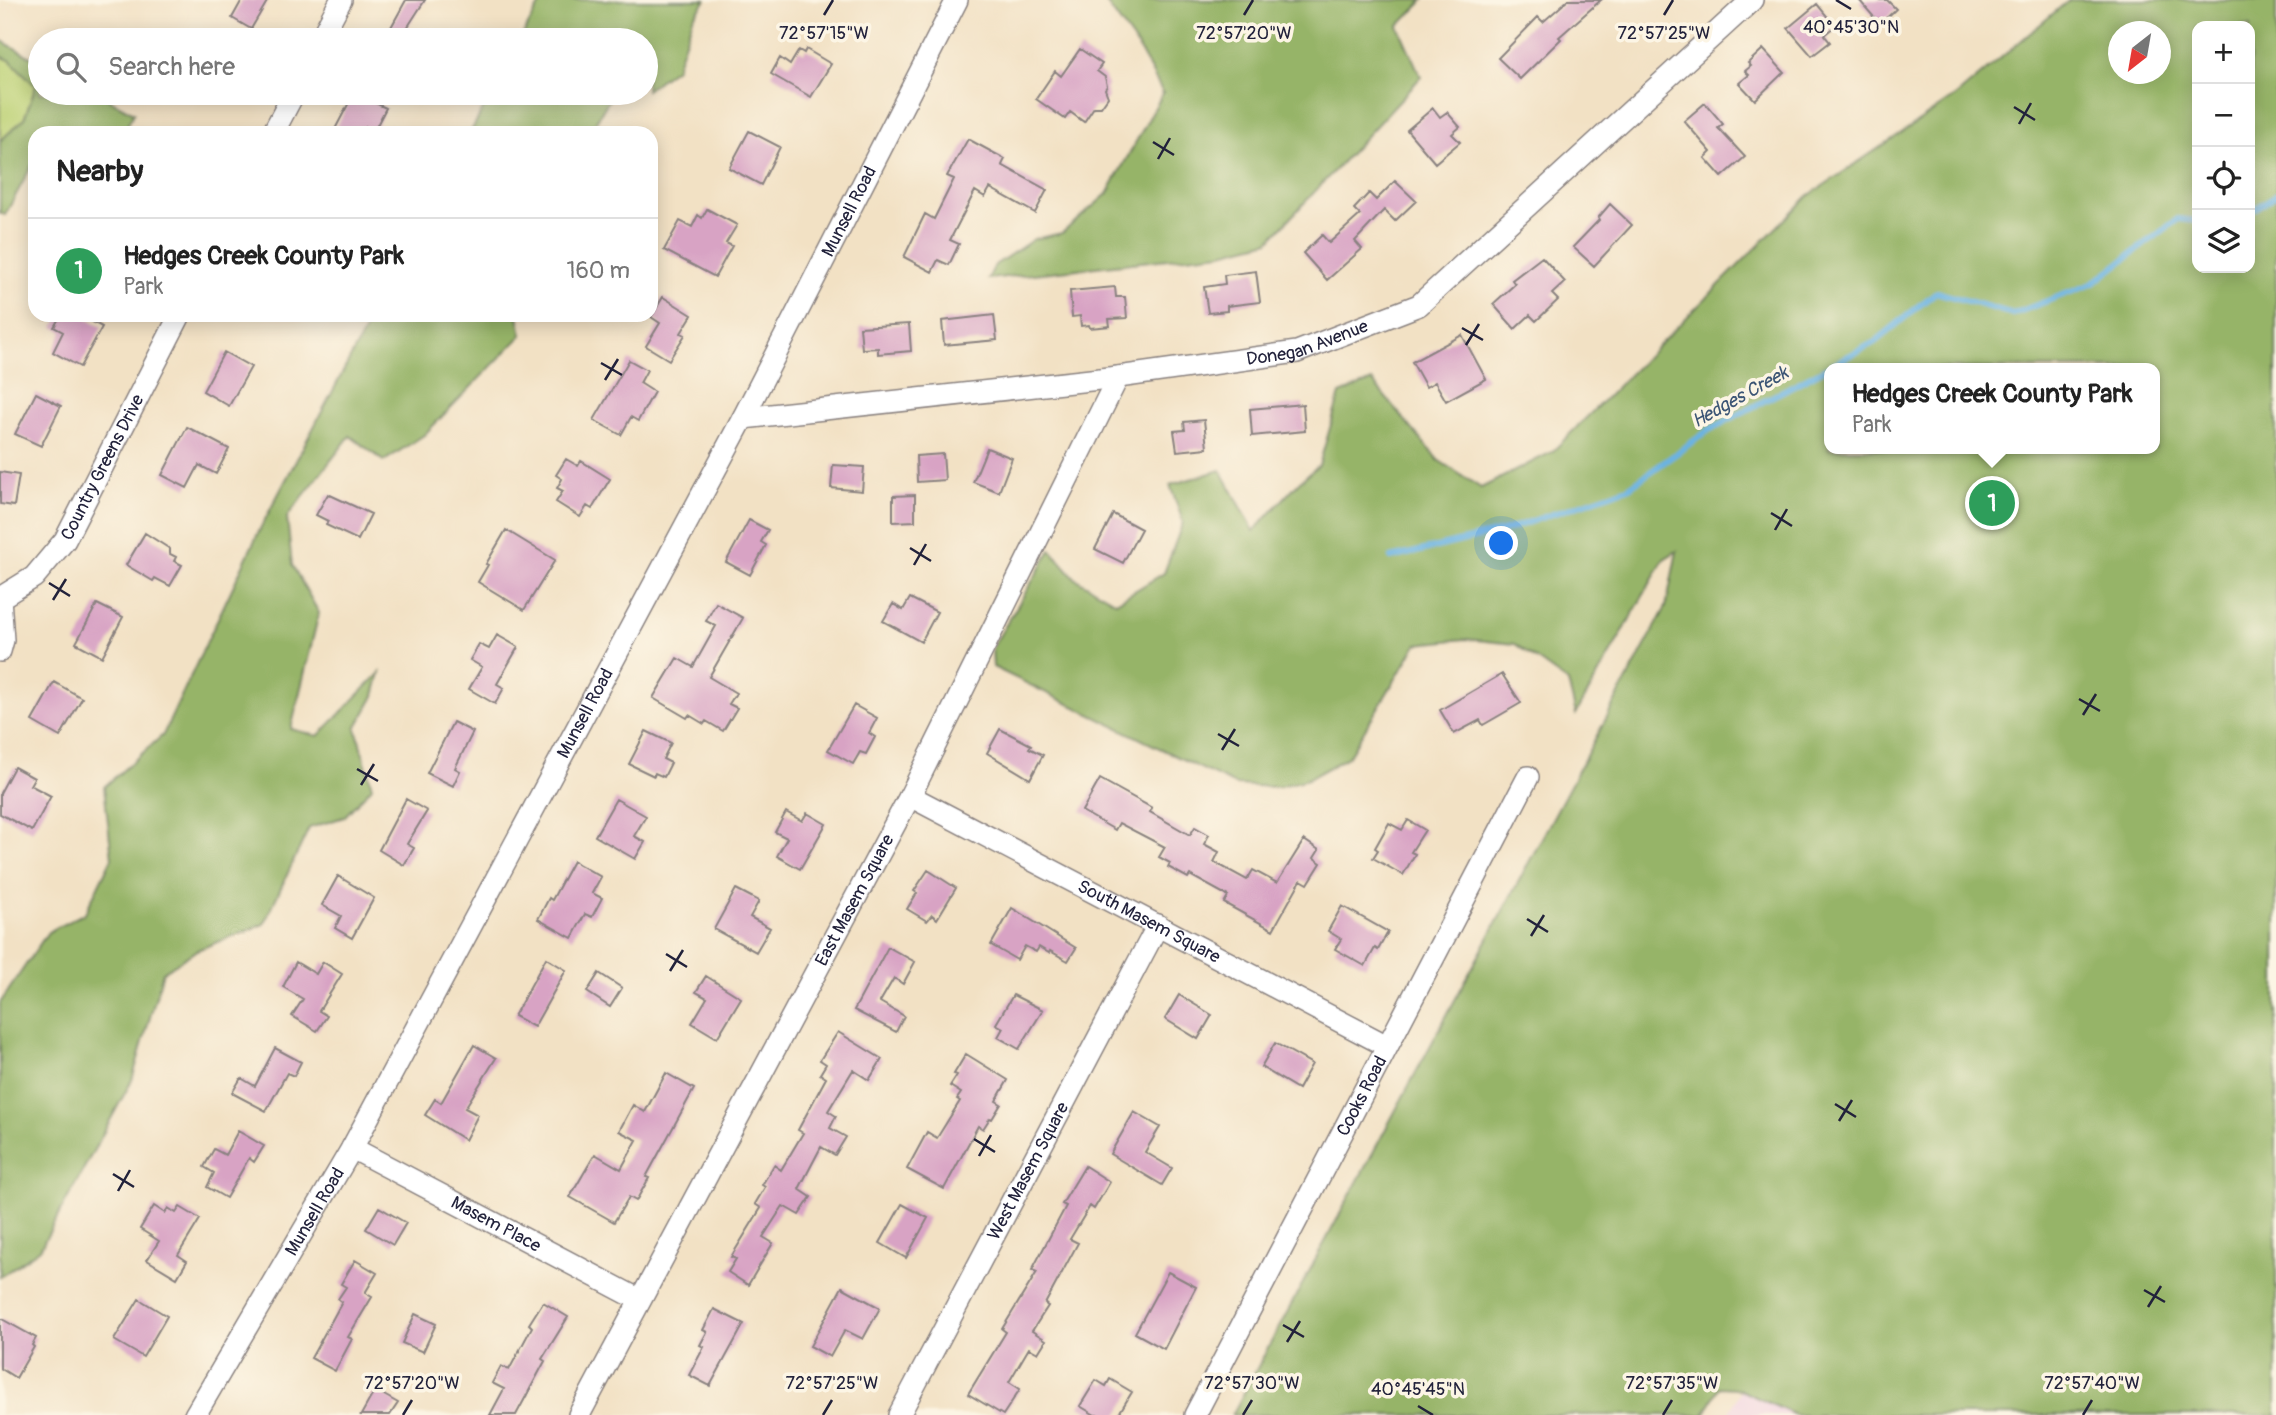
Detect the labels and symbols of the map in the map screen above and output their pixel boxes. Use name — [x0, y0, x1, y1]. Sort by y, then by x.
text: 40°45'30"N — [1803, 16, 1899, 39]
north arrow — [2108, 21, 2171, 84]
text: 72°57'15"W — [779, 22, 869, 45]
text: 72°57'20"W — [1196, 22, 1292, 45]
text: 72°57'25"W — [1618, 22, 1710, 45]
street label: Munsell Road — [816, 162, 881, 260]
street label: Donegan Avenue — [1245, 314, 1371, 370]
water label: Hedges Creek — [1688, 360, 1794, 433]
street label: Country Greens Drive — [55, 390, 149, 544]
pin: 1 — [1969, 477, 2015, 529]
your location — [1484, 526, 1518, 560]
street label: Munsell Road — [551, 664, 618, 762]
street label: East Masem Square — [810, 830, 899, 970]
street label: South Masem Square — [1074, 874, 1225, 968]
street label: Cooks Road — [1331, 1052, 1392, 1140]
street label: West Masem Square — [982, 1098, 1074, 1244]
street label: Munsell Road — [280, 1163, 350, 1260]
street label: Masem Place — [447, 1191, 545, 1257]
text: 72°57'20"W — [364, 1372, 460, 1395]
text: 72°57'25"W — [786, 1372, 878, 1395]
text: 72°57'30"W — [1204, 1372, 1300, 1395]
text: 72°57'35"W — [1626, 1372, 1718, 1395]
text: 72°57'40"W — [2044, 1372, 2140, 1395]
text: 40°45'45"N — [1371, 1378, 1465, 1401]

